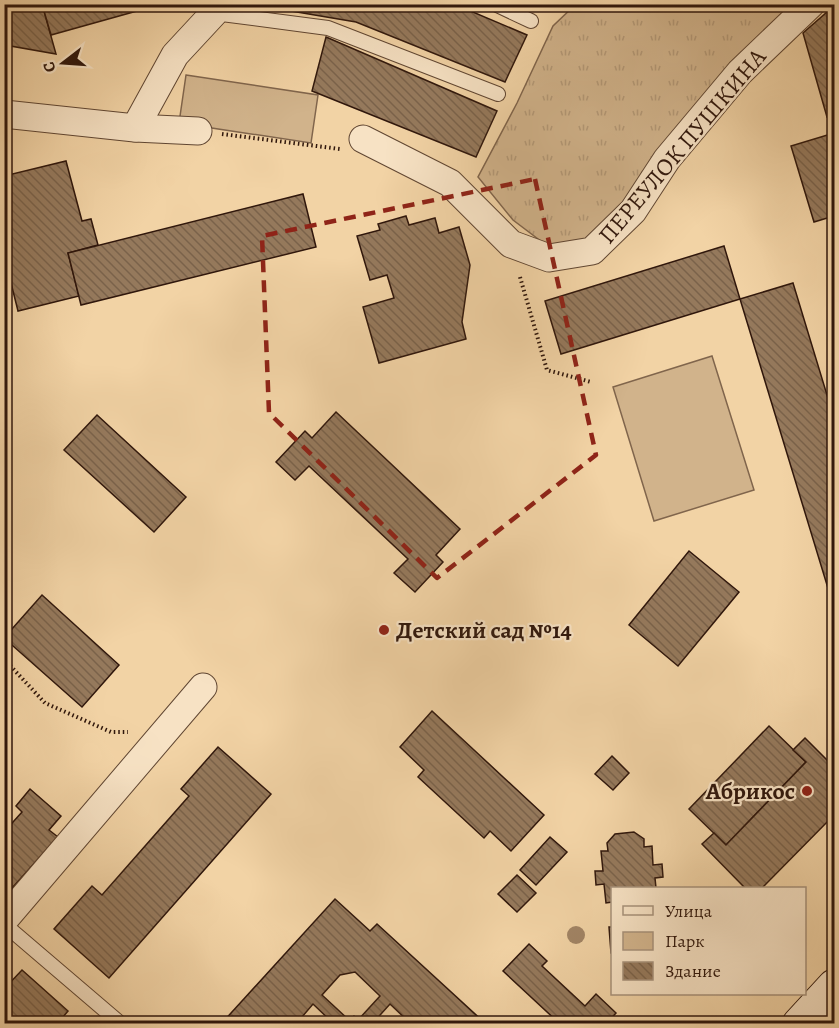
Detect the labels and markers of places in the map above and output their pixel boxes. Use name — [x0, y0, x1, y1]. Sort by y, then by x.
place label: Детский сад №14 — [396, 614, 572, 646]
marker: Детский сад №14 — [377, 623, 391, 637]
place label: Абрикос — [705, 775, 795, 807]
marker: Абрикос — [800, 784, 814, 798]

